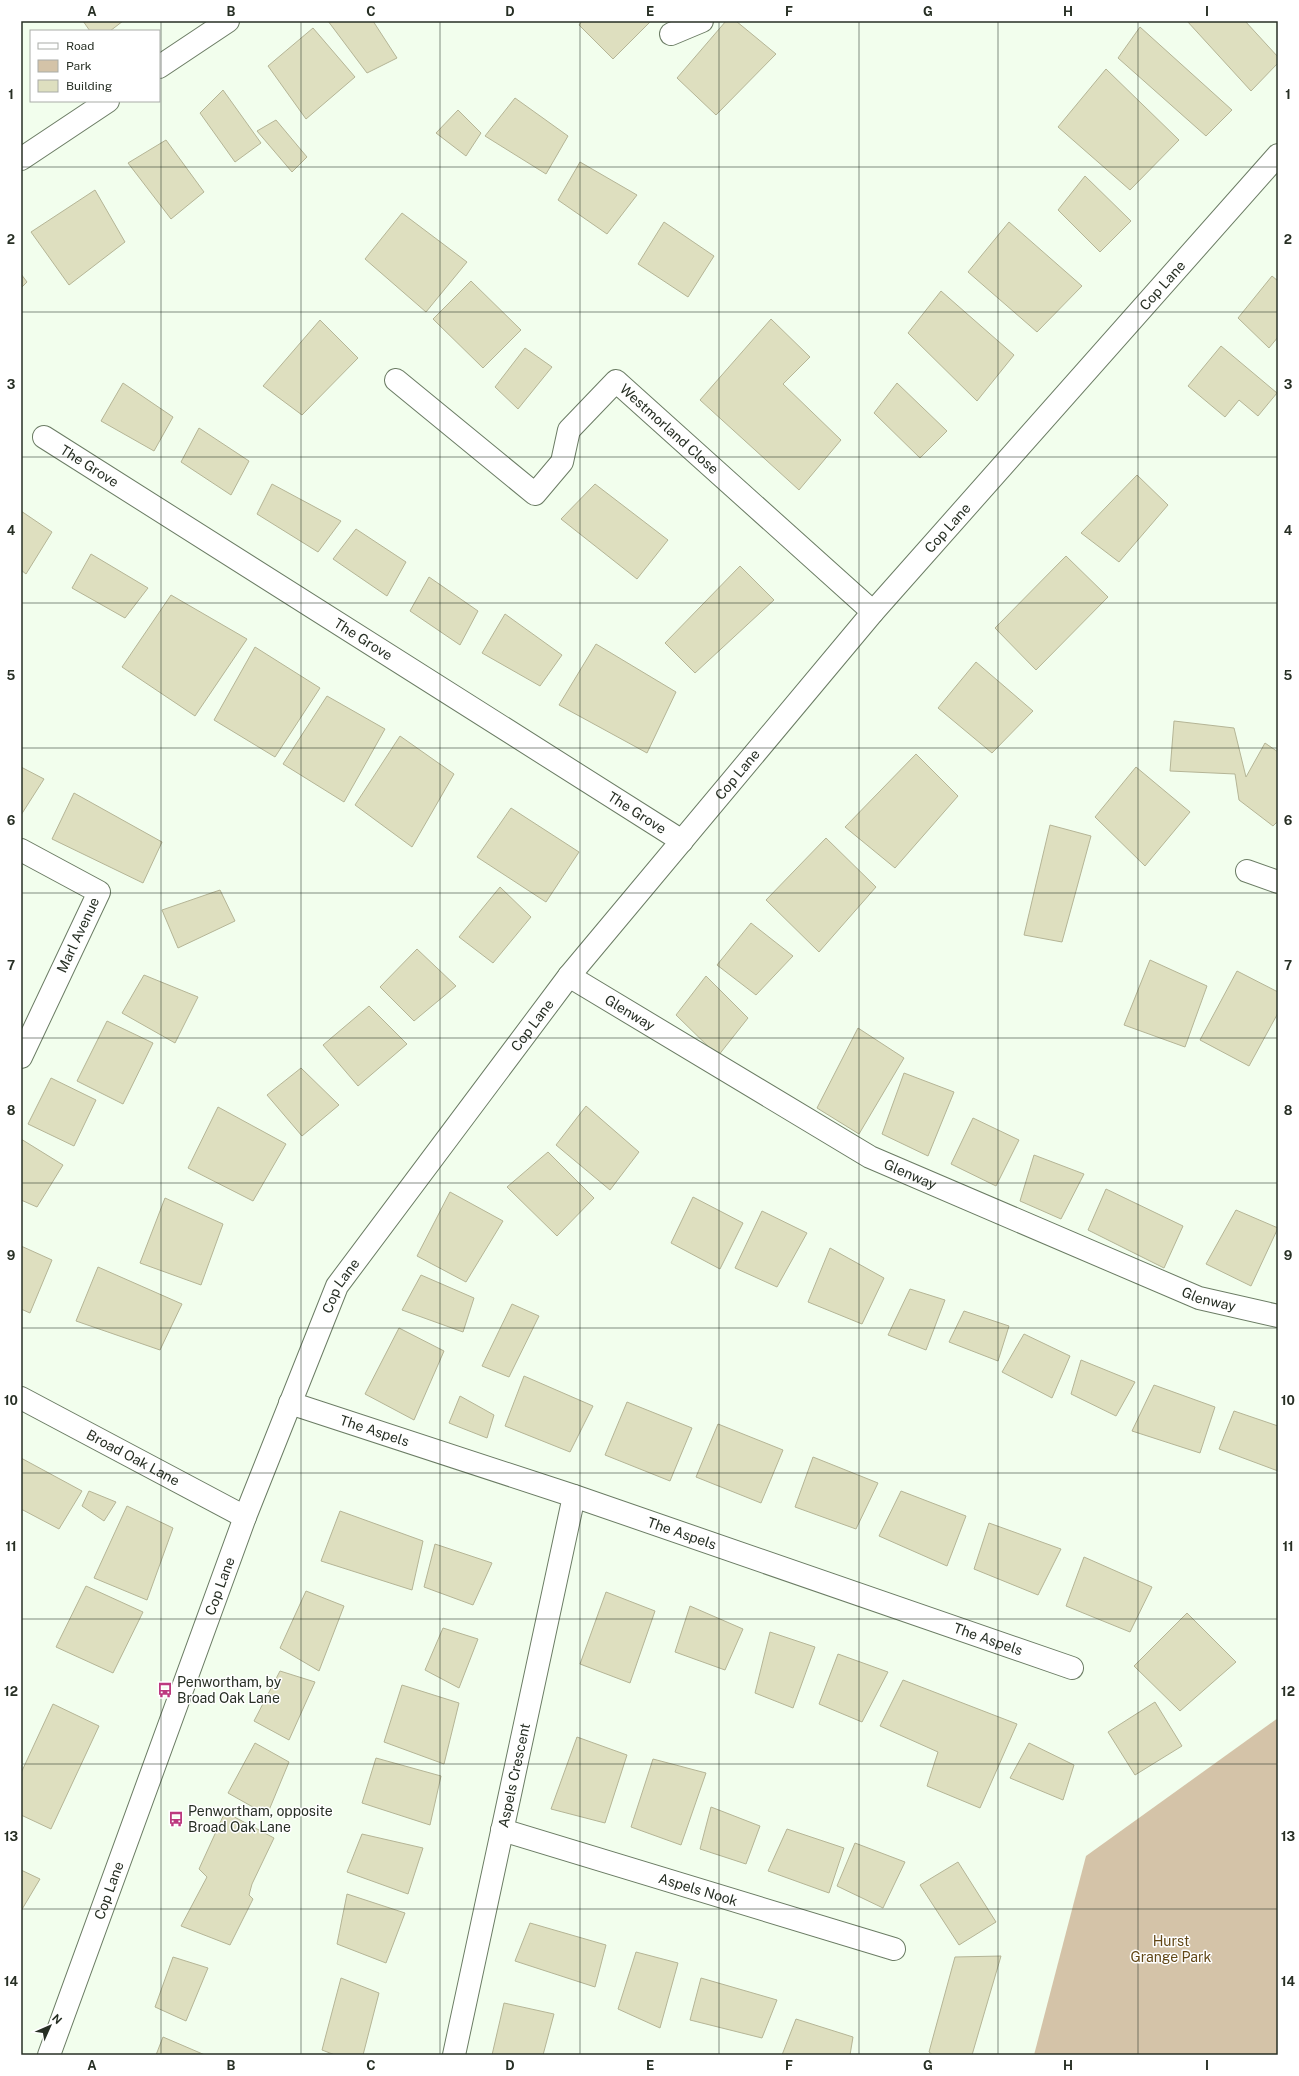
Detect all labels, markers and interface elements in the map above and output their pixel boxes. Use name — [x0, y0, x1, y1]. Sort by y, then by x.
text: A — [87, 4, 97, 19]
text: B — [227, 4, 236, 19]
text: C — [366, 4, 376, 19]
text: D — [505, 4, 515, 19]
text: E — [646, 4, 654, 19]
text: F — [785, 4, 793, 19]
text: G — [923, 4, 933, 19]
text: H — [1063, 4, 1073, 19]
text: I — [1205, 4, 1209, 19]
legend — [30, 30, 160, 102]
text: Road — [66, 39, 94, 53]
text: Park — [66, 59, 92, 73]
text: Building — [66, 79, 112, 93]
text: 1 — [8, 87, 14, 102]
text: 1 — [1285, 87, 1291, 102]
text: 2 — [7, 232, 15, 247]
text: 2 — [1284, 232, 1292, 247]
street label: Cop Lane — [1136, 257, 1189, 314]
text: 3 — [7, 377, 16, 392]
text: 3 — [1284, 377, 1293, 392]
street label: Westmorland Close — [617, 381, 722, 477]
street label: The Grove — [57, 441, 122, 490]
street label: Cop Lane — [921, 500, 974, 556]
text: 4 — [7, 523, 16, 538]
text: 4 — [1284, 523, 1293, 538]
street label: The Grove — [331, 615, 396, 664]
text: 5 — [7, 668, 16, 683]
text: 5 — [1284, 668, 1293, 683]
street label: Cop Lane — [712, 746, 763, 803]
street label: The Grove — [605, 788, 669, 837]
text: 6 — [7, 813, 16, 828]
text: 6 — [1284, 813, 1293, 828]
street label: Marl Avenue — [54, 895, 102, 975]
text: 7 — [7, 958, 15, 973]
text: 7 — [1284, 958, 1292, 973]
street label: Glenway — [602, 991, 658, 1034]
street label: Cop Lane — [508, 996, 557, 1054]
text: 8 — [7, 1103, 16, 1118]
text: 8 — [1284, 1103, 1293, 1118]
street label: Glenway — [881, 1156, 939, 1193]
text: 9 — [7, 1248, 15, 1263]
text: 9 — [1284, 1248, 1292, 1263]
street label: Cop Lane — [319, 1255, 363, 1316]
street label: Glenway — [1179, 1284, 1238, 1314]
text: 10 — [4, 1393, 18, 1408]
text: 10 — [1281, 1393, 1295, 1408]
street label: The Aspels — [338, 1412, 411, 1449]
street label: Broad Oak Lane — [84, 1426, 182, 1489]
street label: The Aspels — [645, 1514, 718, 1553]
text: 11 — [5, 1539, 17, 1554]
text: 11 — [1282, 1539, 1294, 1554]
street label: Cop Lane — [202, 1555, 238, 1617]
street label: The Aspels — [952, 1620, 1025, 1658]
place label: Penwortham, by Broad Oak Lane — [177, 1674, 282, 1706]
bus stop icon: Penwortham, by Broad Oak Lane — [156, 1681, 174, 1699]
text: 12 — [4, 1684, 18, 1699]
text: 12 — [1281, 1684, 1295, 1699]
street label: Aspels Crescent — [495, 1722, 533, 1829]
place label: Penwortham, opposite Broad Oak Lane — [188, 1803, 333, 1835]
bus stop icon: Penwortham, opposite Broad Oak Lane — [167, 1810, 185, 1828]
text: 13 — [4, 1829, 18, 1844]
text: 13 — [1281, 1829, 1295, 1844]
street label: Cop Lane — [91, 1859, 127, 1922]
street label: Aspels Nook — [657, 1870, 740, 1909]
park label: Hurst Grange Park — [1131, 1933, 1212, 1965]
text: 14 — [4, 1974, 19, 1989]
text: 14 — [1281, 1974, 1296, 1989]
north arrow — [30, 2006, 70, 2046]
text: N — [50, 2012, 64, 2026]
text: A — [87, 2058, 97, 2073]
text: B — [227, 2058, 236, 2073]
text: C — [366, 2058, 376, 2073]
text: D — [505, 2058, 515, 2073]
text: E — [646, 2058, 654, 2073]
text: F — [785, 2058, 793, 2073]
text: G — [923, 2058, 933, 2073]
text: H — [1063, 2058, 1073, 2073]
text: I — [1205, 2058, 1209, 2073]

